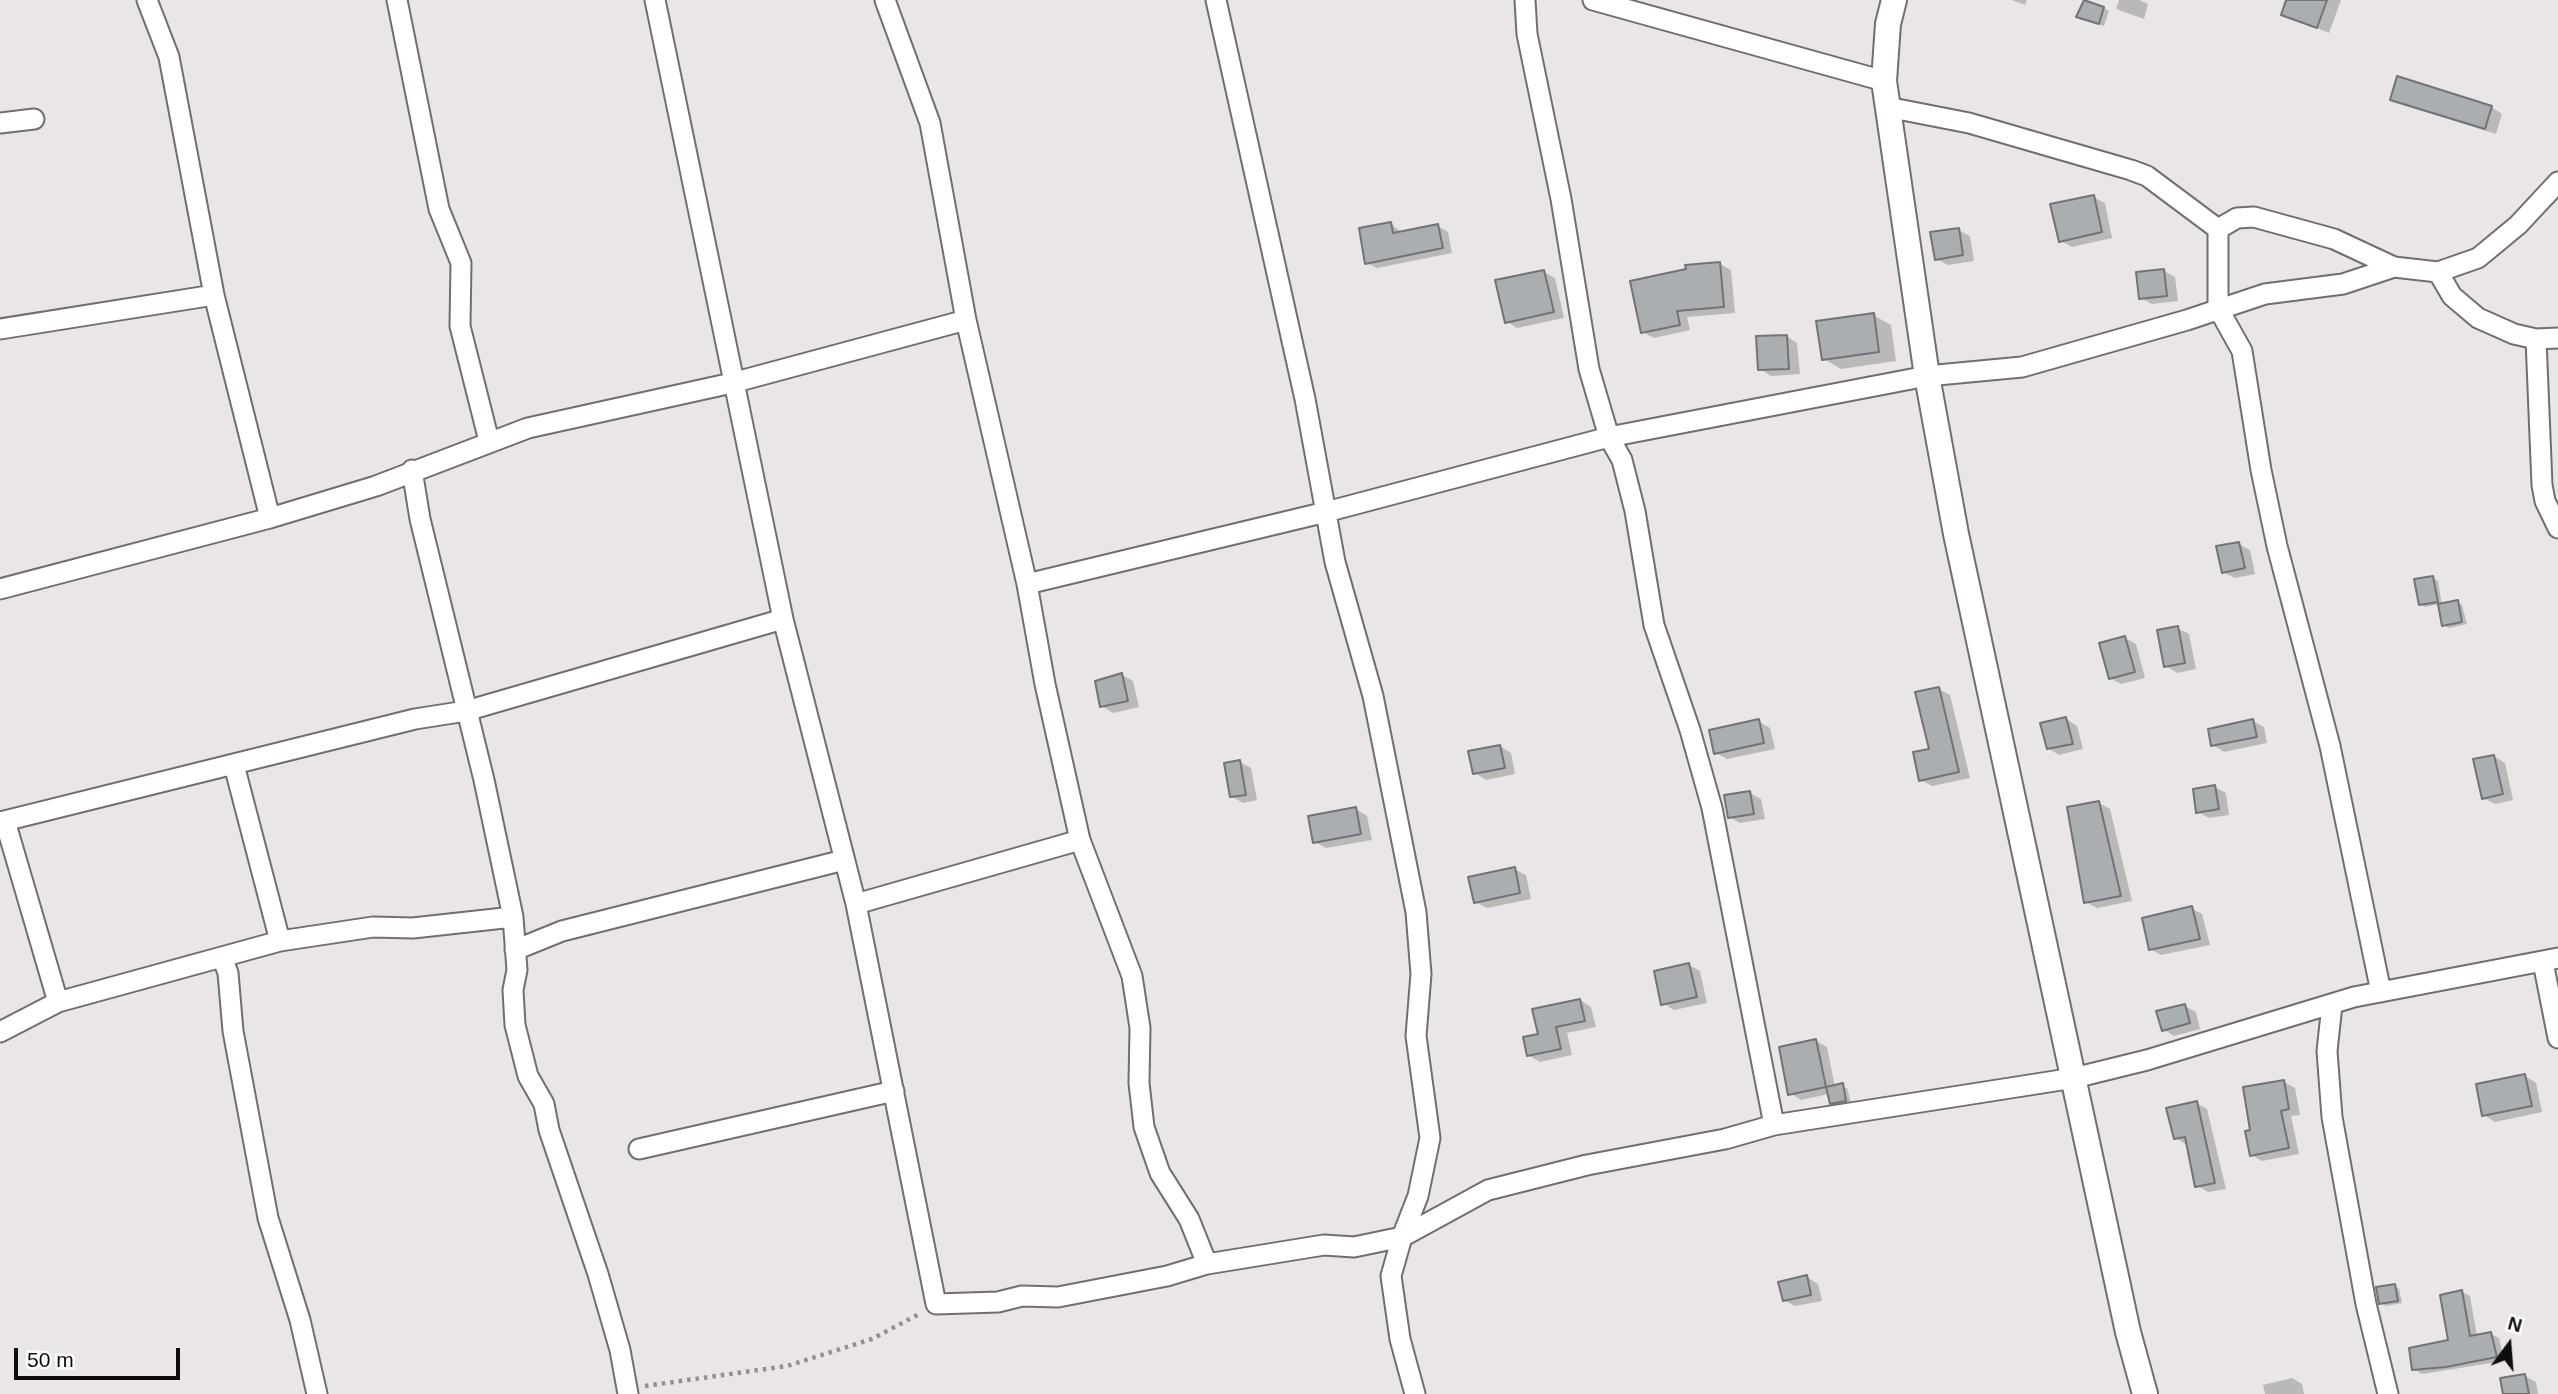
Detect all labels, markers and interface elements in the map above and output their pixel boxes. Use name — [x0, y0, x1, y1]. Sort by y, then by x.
north arrow — [2474, 1310, 2544, 1380]
text: N — [2505, 1312, 2524, 1336]
scale bar — [18, 1334, 184, 1378]
text: 50 m — [27, 1348, 74, 1371]

